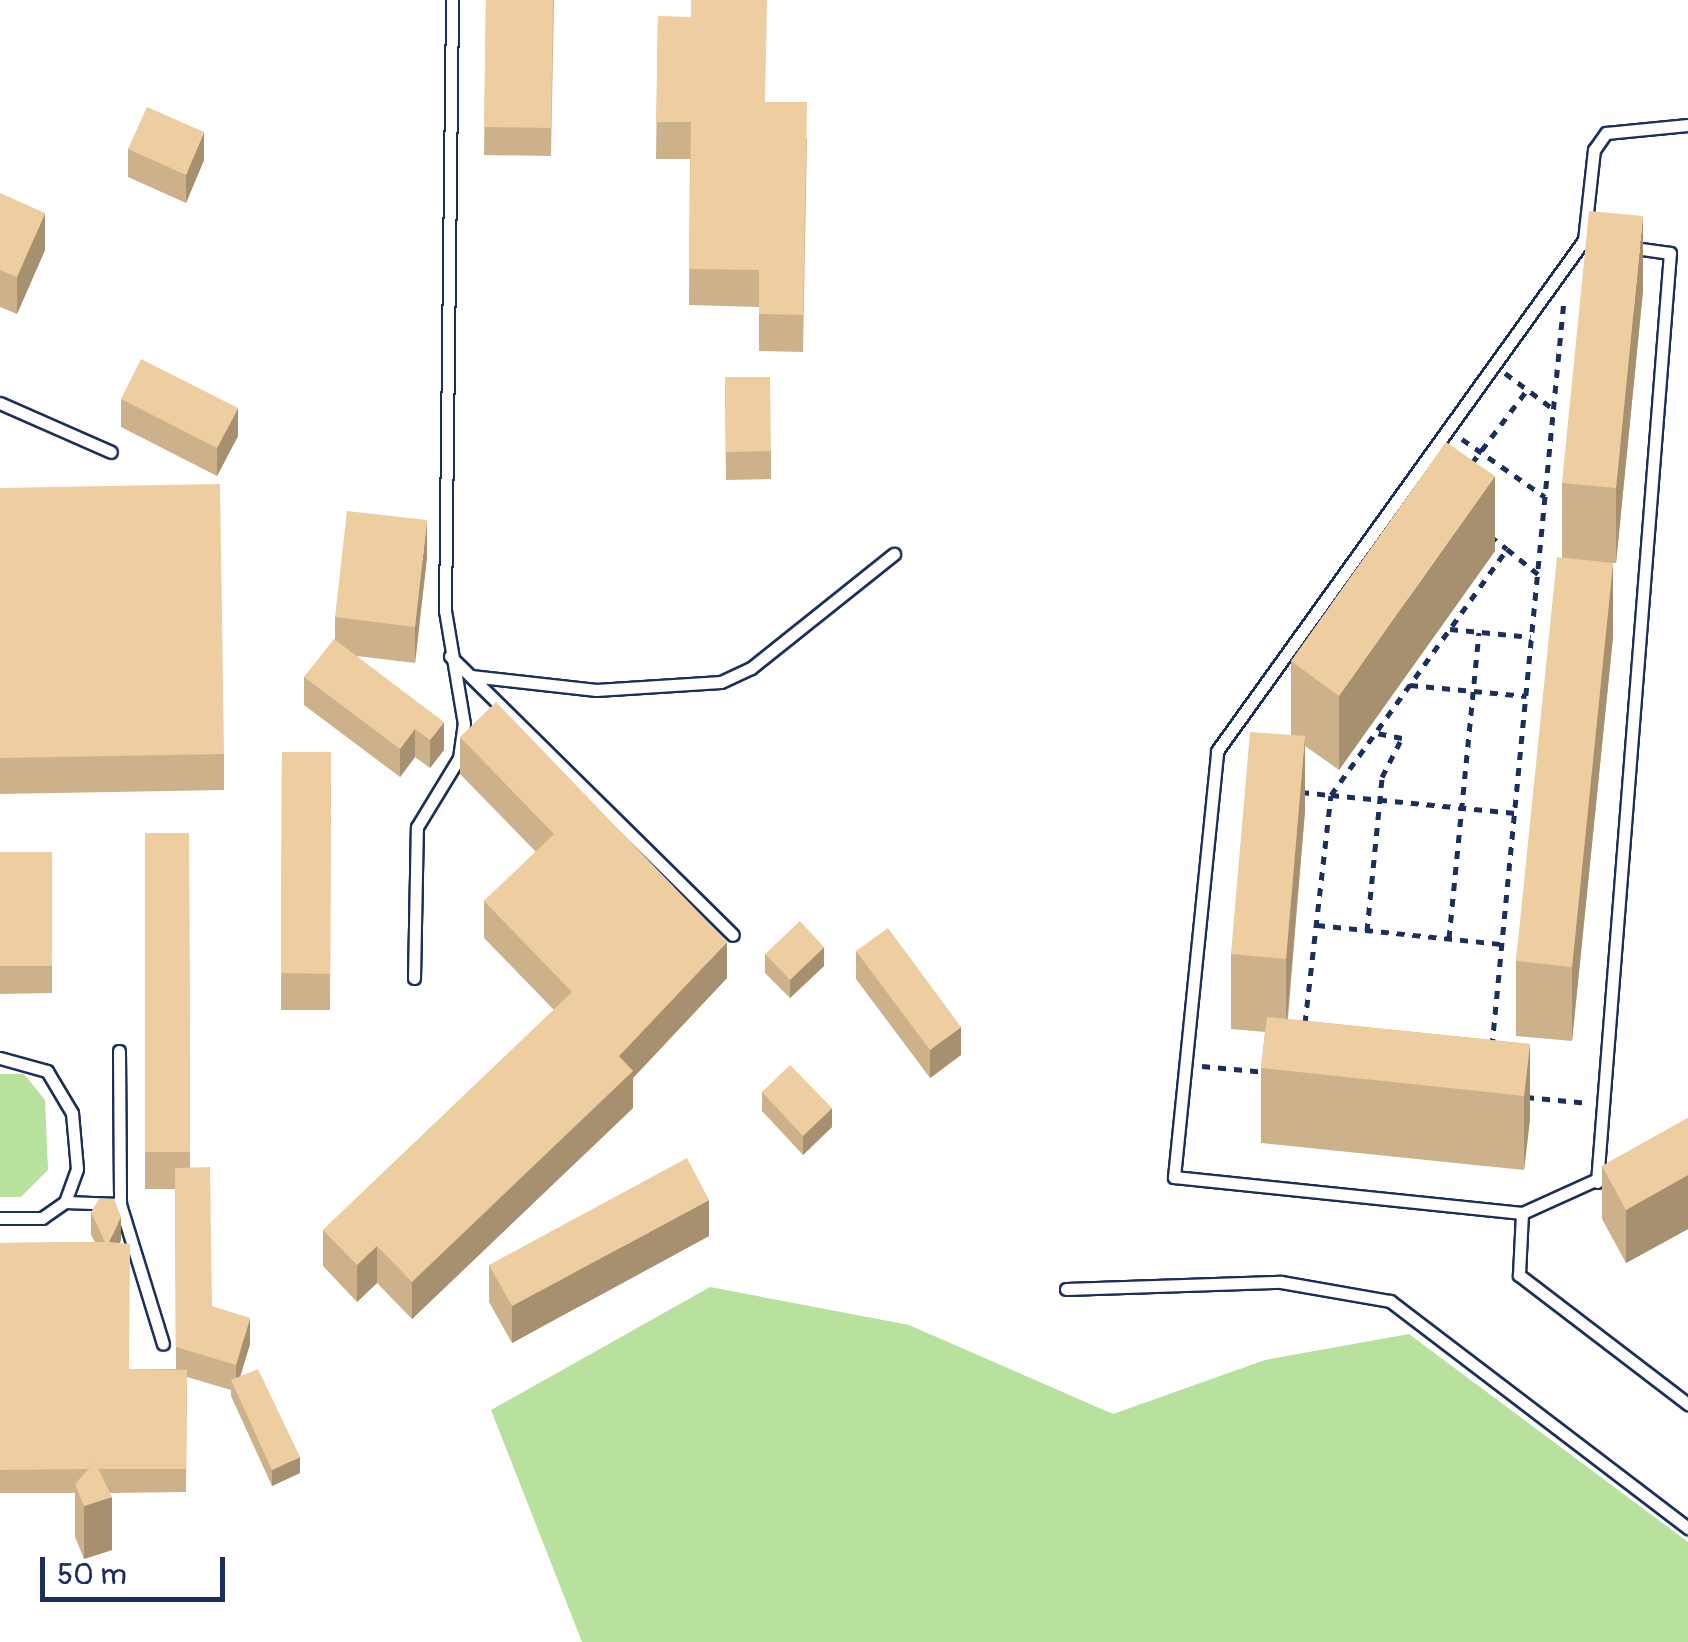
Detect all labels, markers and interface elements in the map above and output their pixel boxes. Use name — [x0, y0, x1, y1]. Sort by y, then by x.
scale bar — [45, 1537, 230, 1599]
text: 50 m — [57, 1556, 127, 1593]

